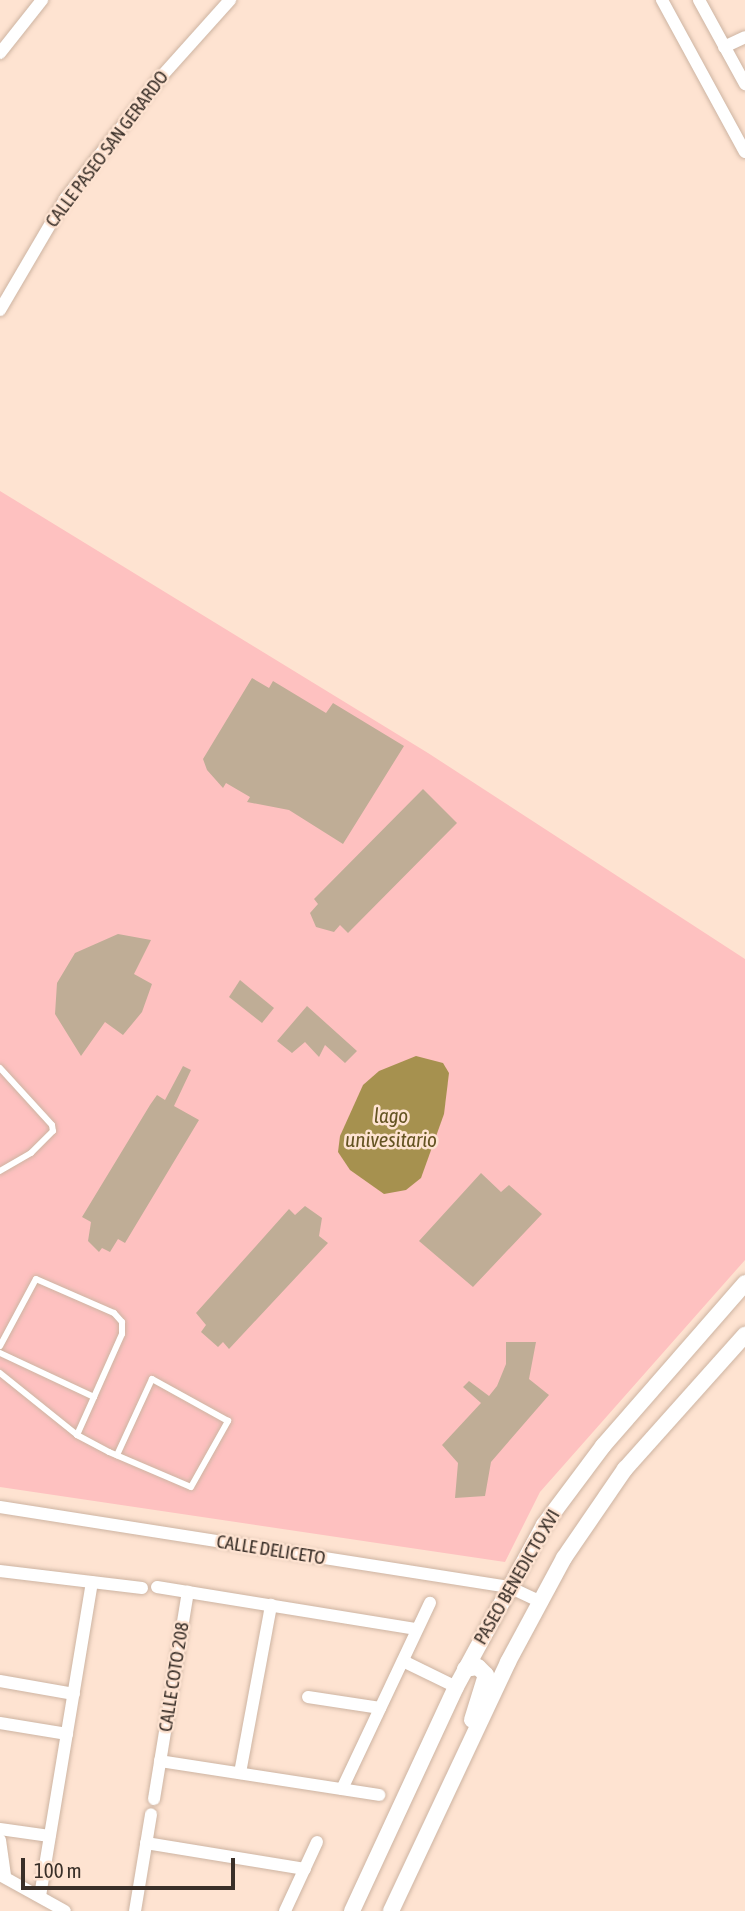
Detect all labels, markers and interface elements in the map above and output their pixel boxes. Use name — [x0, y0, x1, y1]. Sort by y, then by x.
street label: CALLE PASEO SAN GERARDO — [41, 66, 173, 232]
water label: lago univesitario — [345, 1102, 437, 1152]
street label: PASEO BENEDICTO XVI — [469, 1505, 565, 1649]
street label: CALLE DELICETO — [215, 1530, 327, 1570]
street label: CALLE COTO 208 — [154, 1621, 194, 1733]
scale bar — [24, 1844, 238, 1888]
text: 100 m — [34, 1858, 82, 1882]

